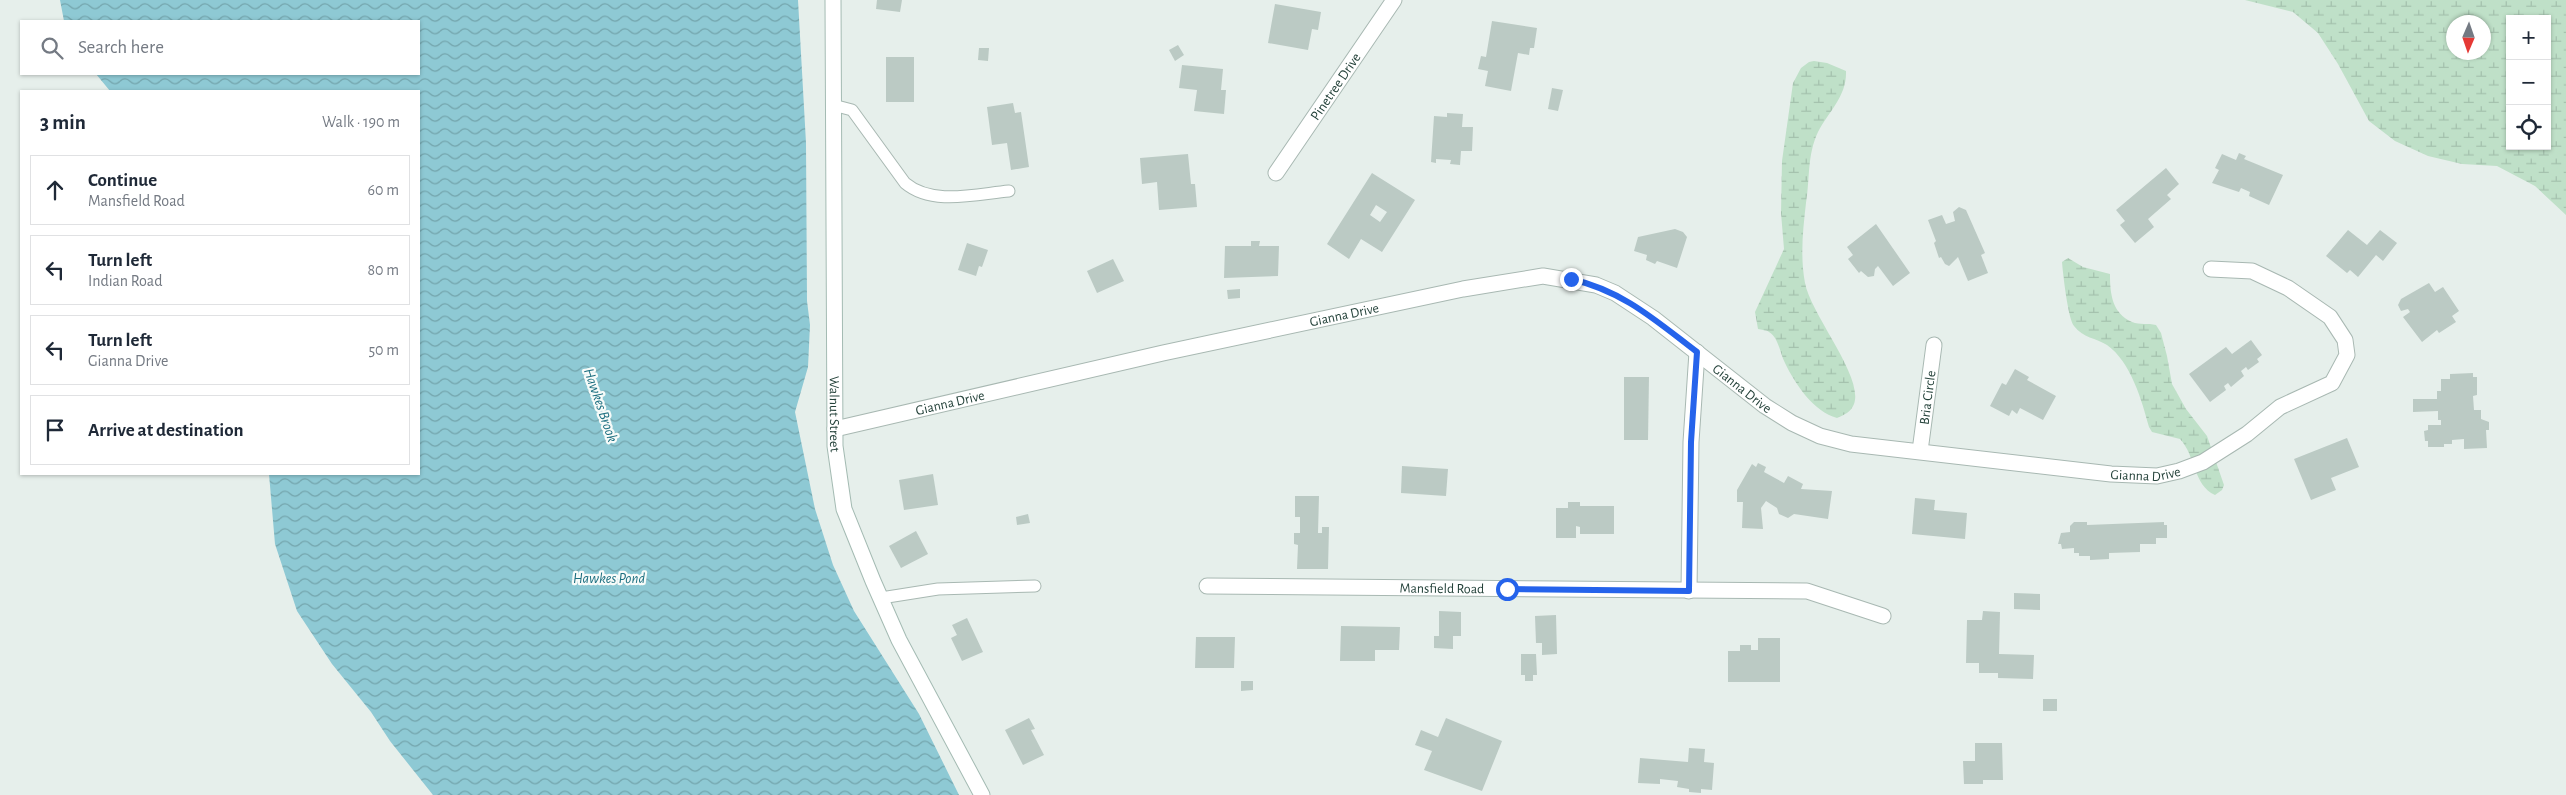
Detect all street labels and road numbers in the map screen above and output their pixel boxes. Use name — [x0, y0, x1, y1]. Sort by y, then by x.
street label: Pinetree Drive — [1308, 51, 1364, 123]
street label: Gianna Drive — [1309, 301, 1380, 330]
street label: Gianna Drive — [1710, 362, 1774, 416]
street label: Bria Circle — [1918, 370, 1939, 426]
street label: Walnut Street — [827, 376, 842, 454]
street label: Gianna Drive — [914, 389, 986, 418]
street label: Gianna Drive — [2110, 465, 2182, 484]
street label: Mansfield Road — [1400, 582, 1484, 596]

